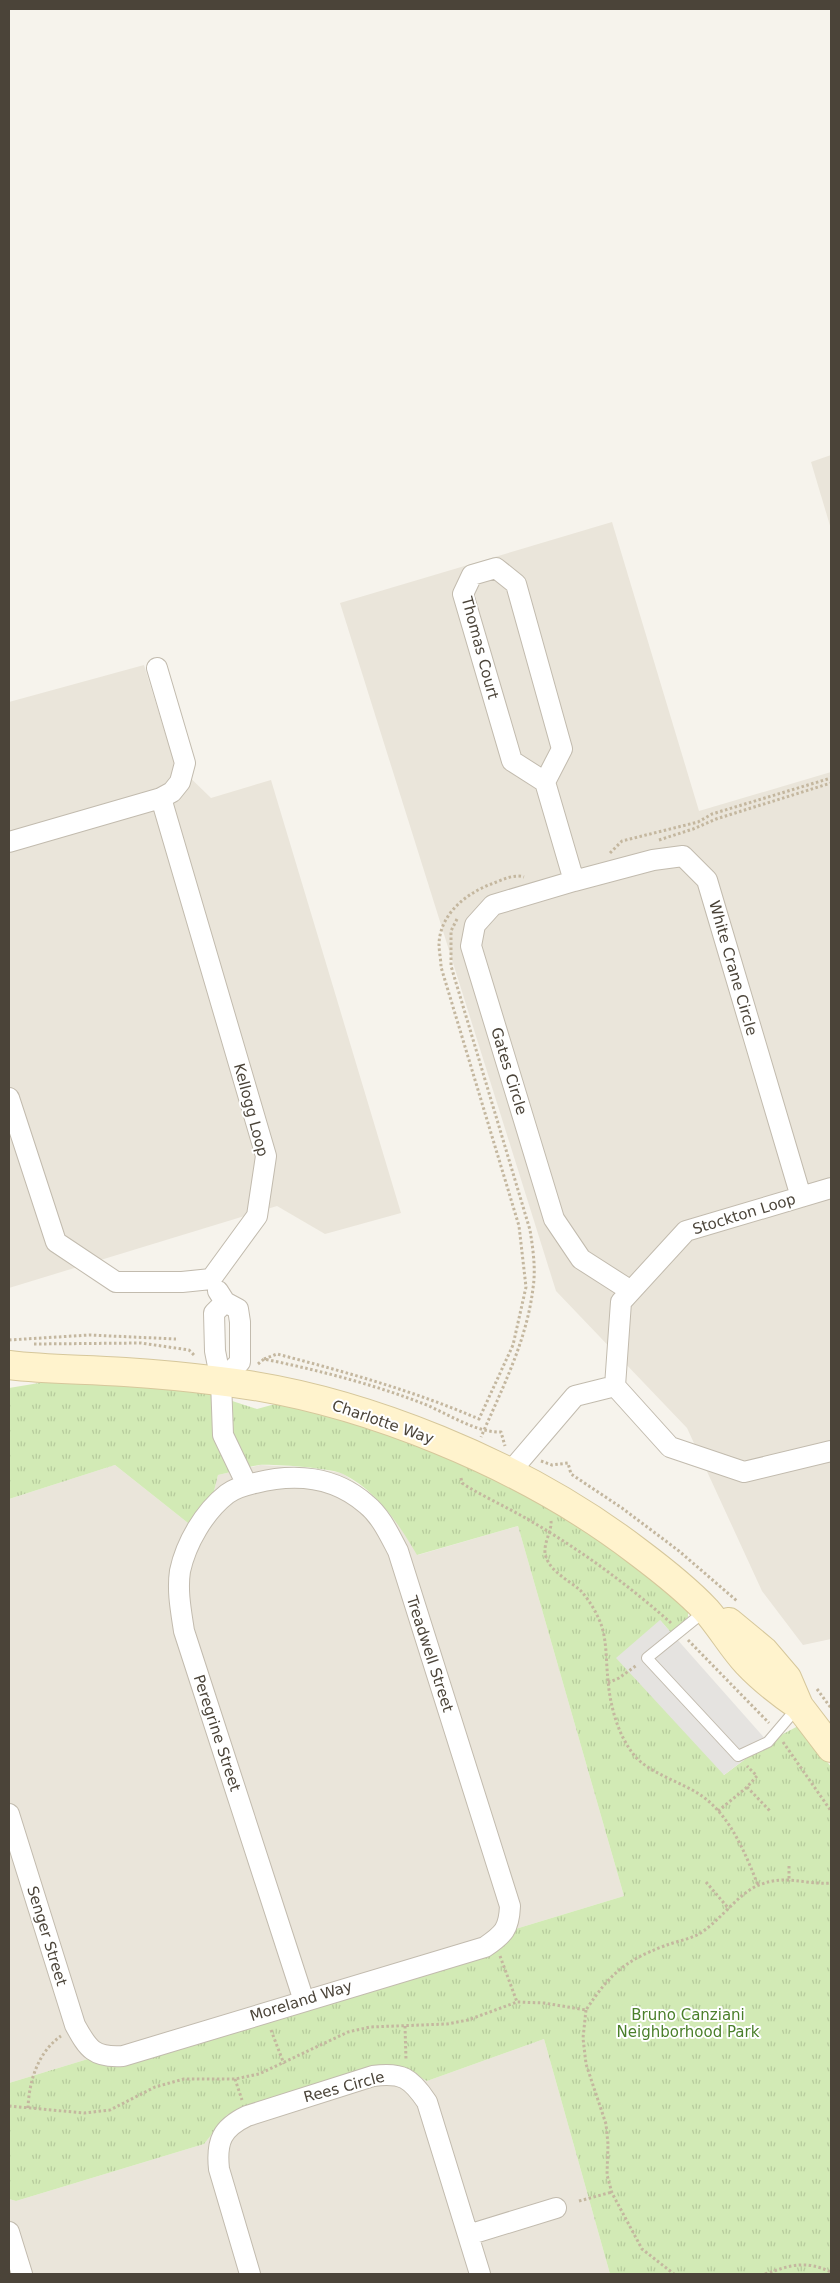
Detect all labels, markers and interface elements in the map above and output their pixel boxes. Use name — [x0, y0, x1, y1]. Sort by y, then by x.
street label: Thomas Court — [457, 594, 502, 701]
street label: White Crane Circle — [705, 898, 761, 1038]
street label: Gates Circle — [487, 1025, 531, 1117]
street label: Kellogg Loop — [230, 1061, 272, 1159]
street label: Stockton Loop — [690, 1190, 798, 1238]
street label: Charlotte Way — [330, 1396, 436, 1448]
street label: Treadwell Street — [402, 1593, 457, 1714]
street label: Peregrine Street — [190, 1672, 244, 1794]
street label: Senger Street — [23, 1884, 71, 1988]
street label: Moreland Way — [248, 1977, 355, 2025]
park label: Bruno Canziani Neighborhood Park — [617, 2006, 760, 2041]
street label: Rees Circle — [302, 2068, 386, 2106]

